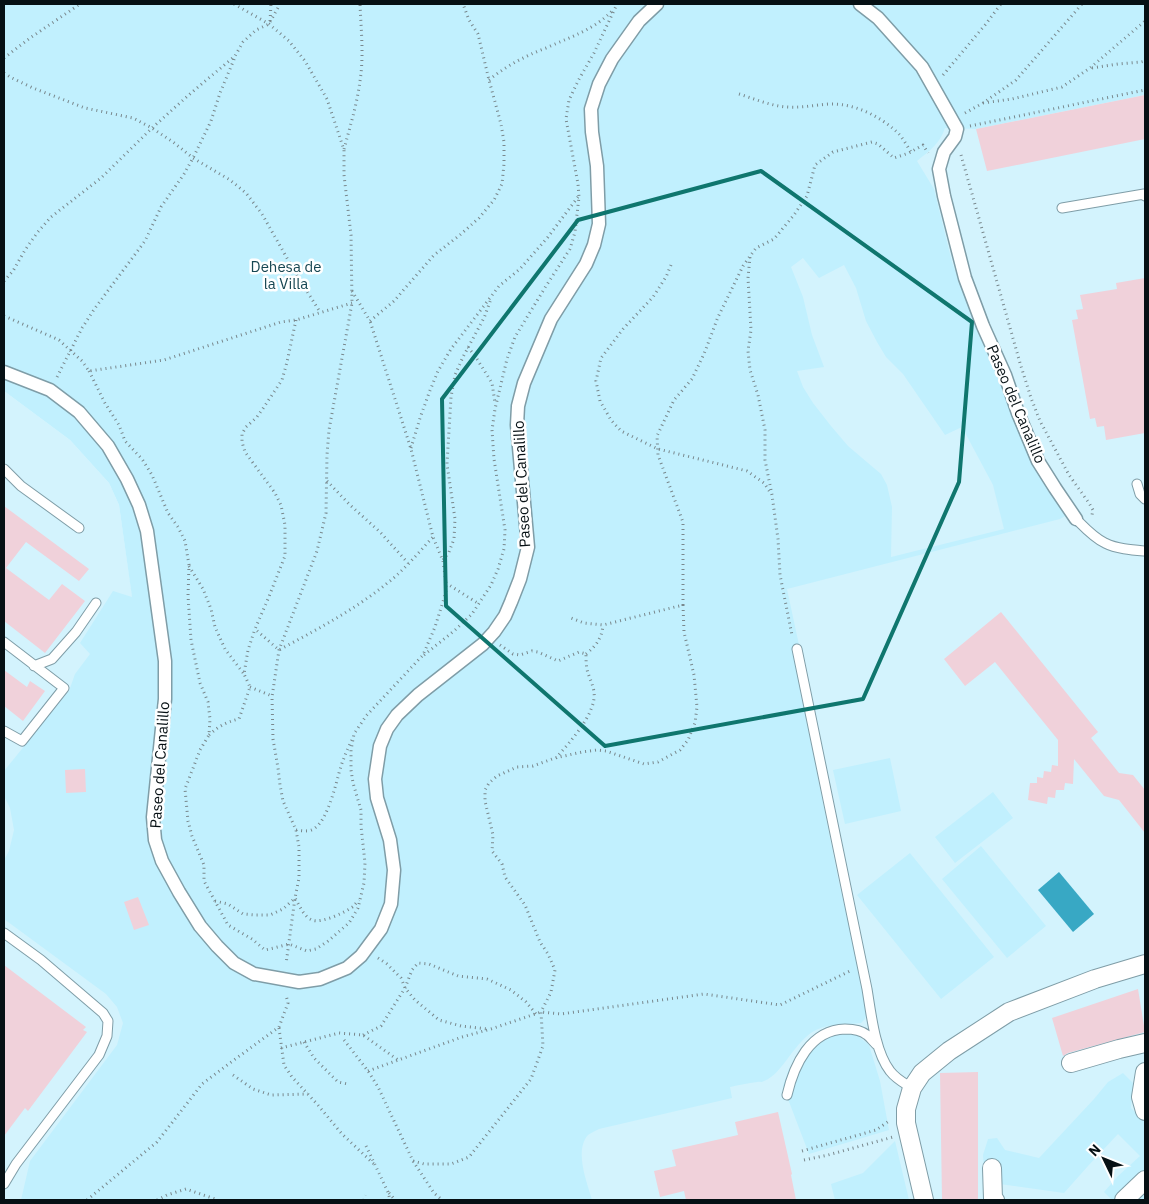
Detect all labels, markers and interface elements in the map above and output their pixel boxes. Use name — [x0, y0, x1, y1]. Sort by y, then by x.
park label: Dehesa de la Villa — [251, 257, 321, 293]
street label: Paseo del Canalillo — [983, 342, 1050, 466]
street label: Paseo del Canalillo — [509, 420, 534, 548]
street label: Paseo del Canalillo — [146, 701, 173, 829]
north arrow — [1079, 1134, 1129, 1184]
text: N — [1084, 1140, 1105, 1160]

